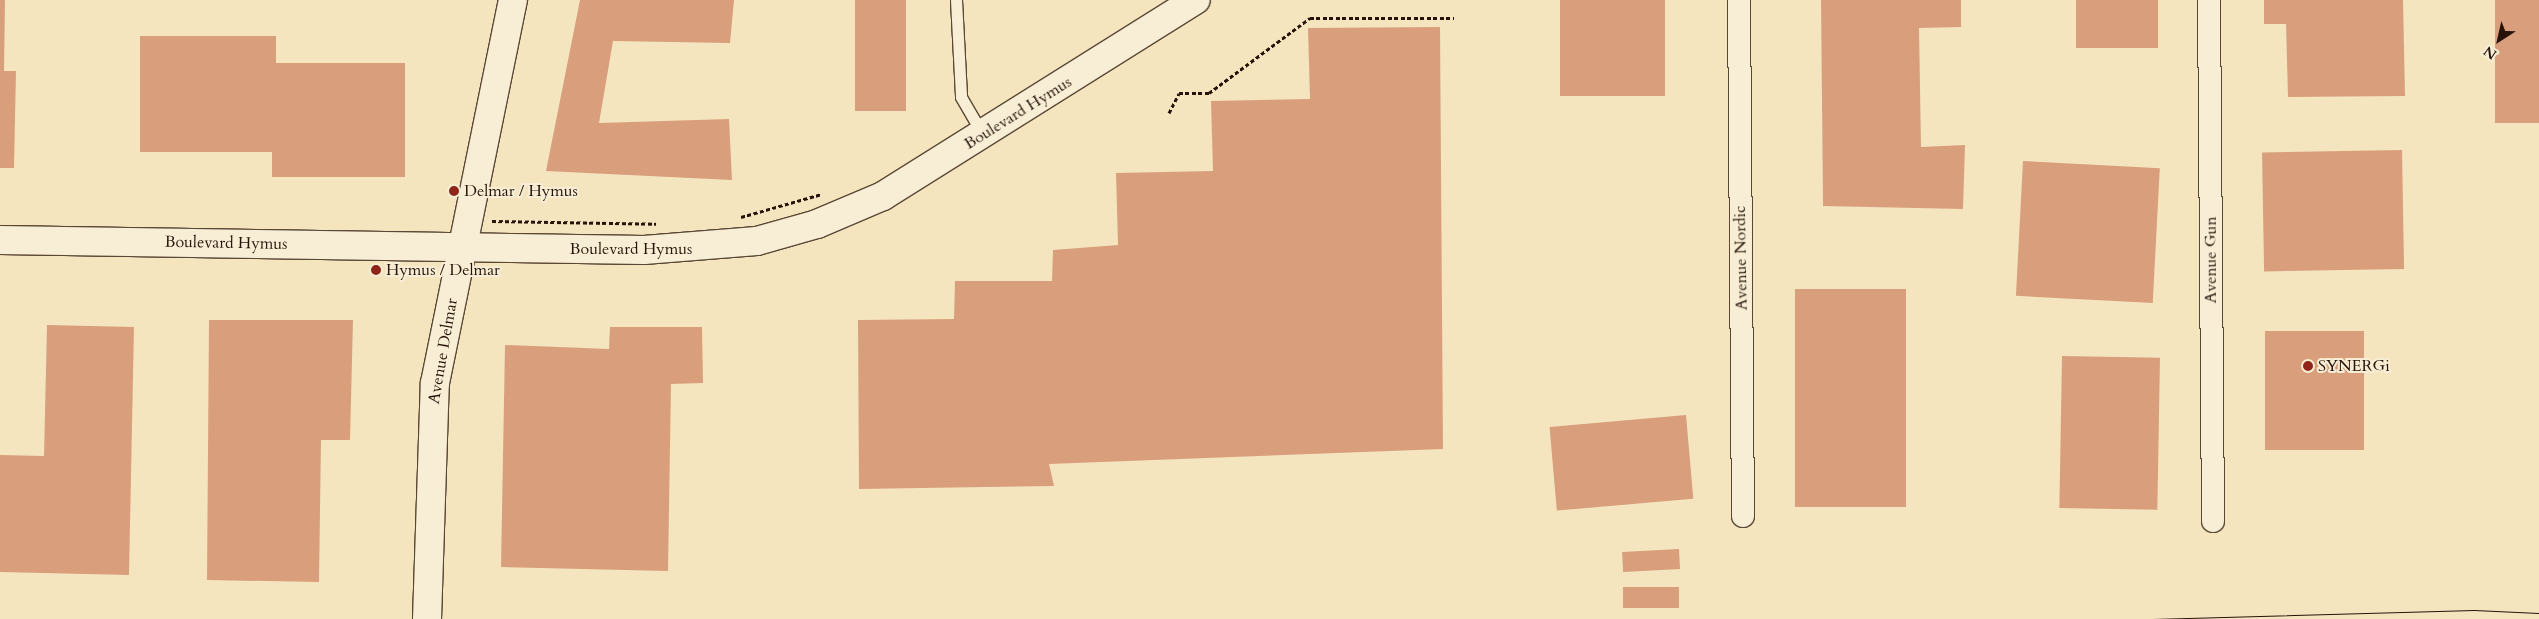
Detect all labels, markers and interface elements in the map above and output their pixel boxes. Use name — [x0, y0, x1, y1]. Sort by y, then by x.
north arrow — [2474, 15, 2524, 65]
text: N — [2480, 41, 2501, 64]
street label: Boulevard Hymus — [961, 72, 1075, 154]
place label: Delmar / Hymus — [464, 181, 578, 201]
marker: Delmar / Hymus — [448, 185, 460, 197]
street label: Avenue Nordic — [1730, 206, 1752, 310]
street label: Avenue Gun — [2201, 217, 2221, 303]
street label: Boulevard Hymus — [164, 232, 288, 254]
street label: Boulevard Hymus — [570, 239, 692, 259]
place label: Hymus / Delmar — [386, 260, 500, 280]
marker: Hymus / Delmar — [370, 264, 382, 276]
street label: Avenue Delmar — [424, 297, 462, 405]
place label: SYNERGi — [2318, 356, 2390, 376]
marker: SYNERGi — [2302, 360, 2314, 372]

